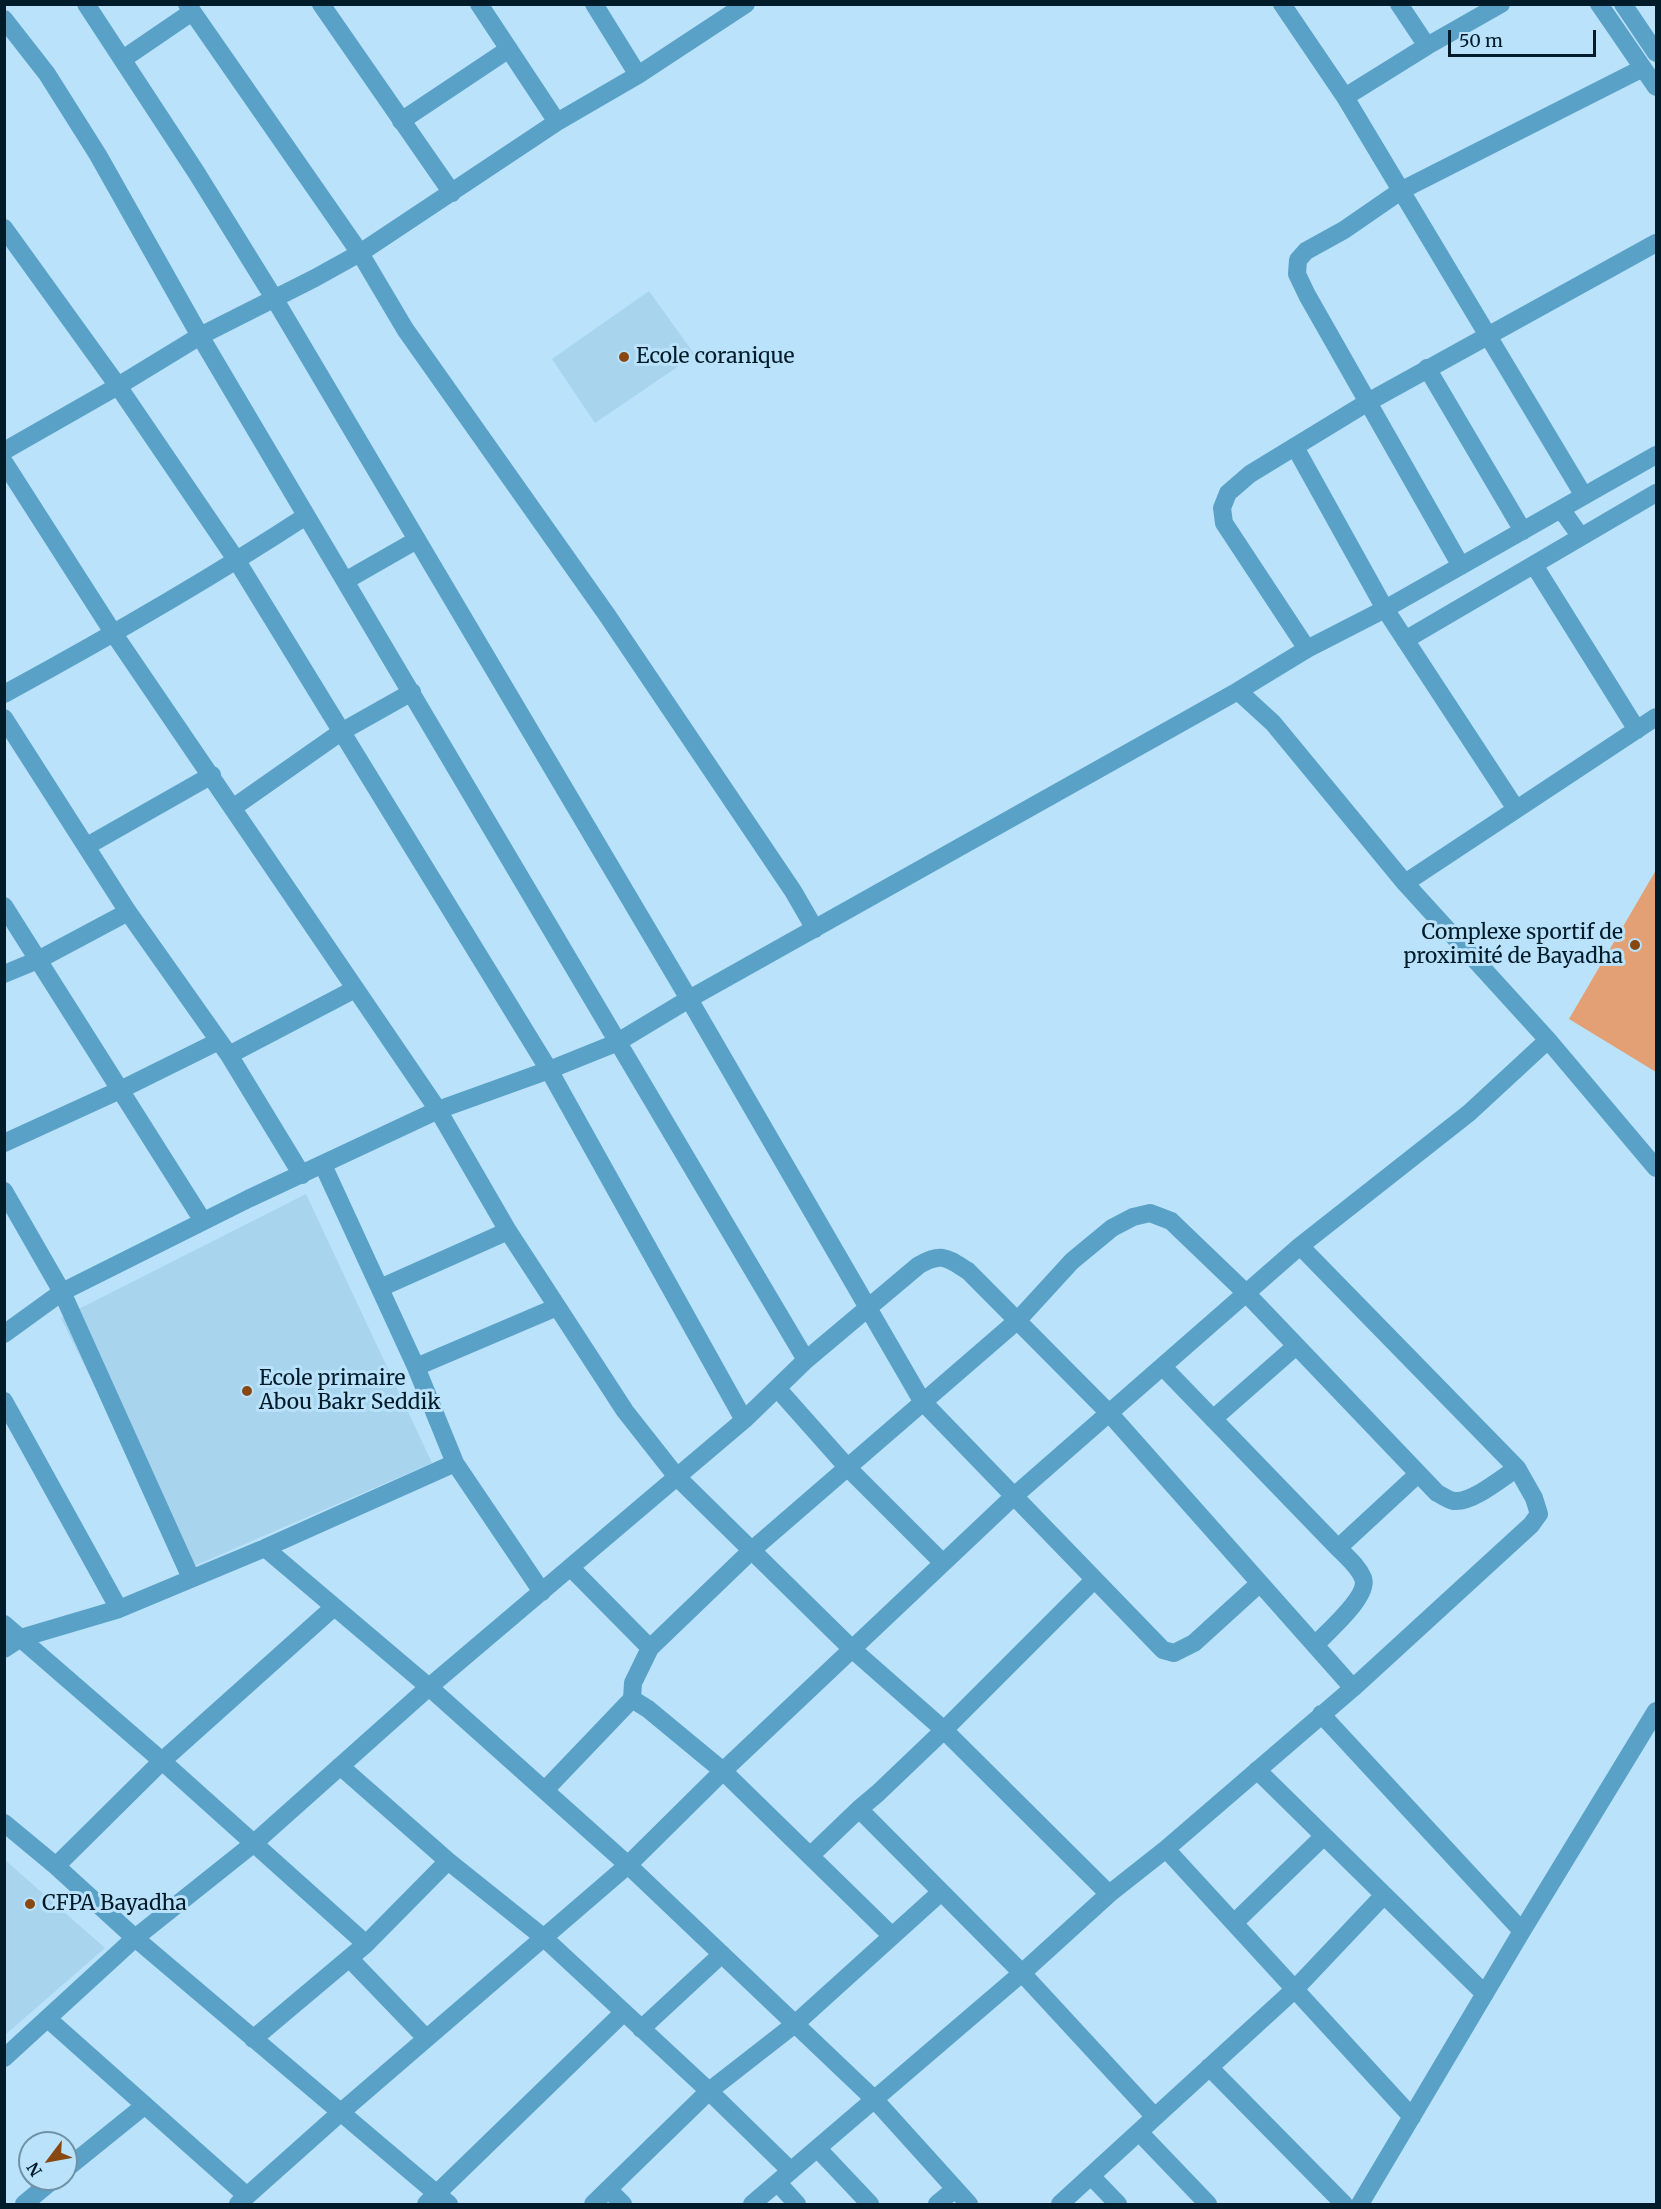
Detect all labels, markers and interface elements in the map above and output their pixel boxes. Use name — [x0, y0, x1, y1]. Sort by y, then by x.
scale bar — [1451, 18, 1600, 56]
text: 50 m — [1459, 29, 1503, 52]
place label: Ecole coranique — [636, 344, 795, 370]
marker: Ecole coranique — [617, 350, 631, 364]
place label: Complexe sportif de proximité de Bayadha — [1403, 920, 1623, 970]
marker: Complexe sportif de proximité de Bayadha — [1628, 938, 1642, 952]
place label: Ecole primaire Abou Bakr Seddik — [259, 1366, 440, 1416]
marker: Ecole primaire Abou Bakr Seddik — [240, 1384, 254, 1398]
place label: CFPA Bayadha — [42, 1891, 187, 1917]
marker: CFPA Bayadha — [23, 1897, 37, 1911]
north arrow — [18, 2131, 78, 2191]
text: N — [23, 2159, 46, 2180]

